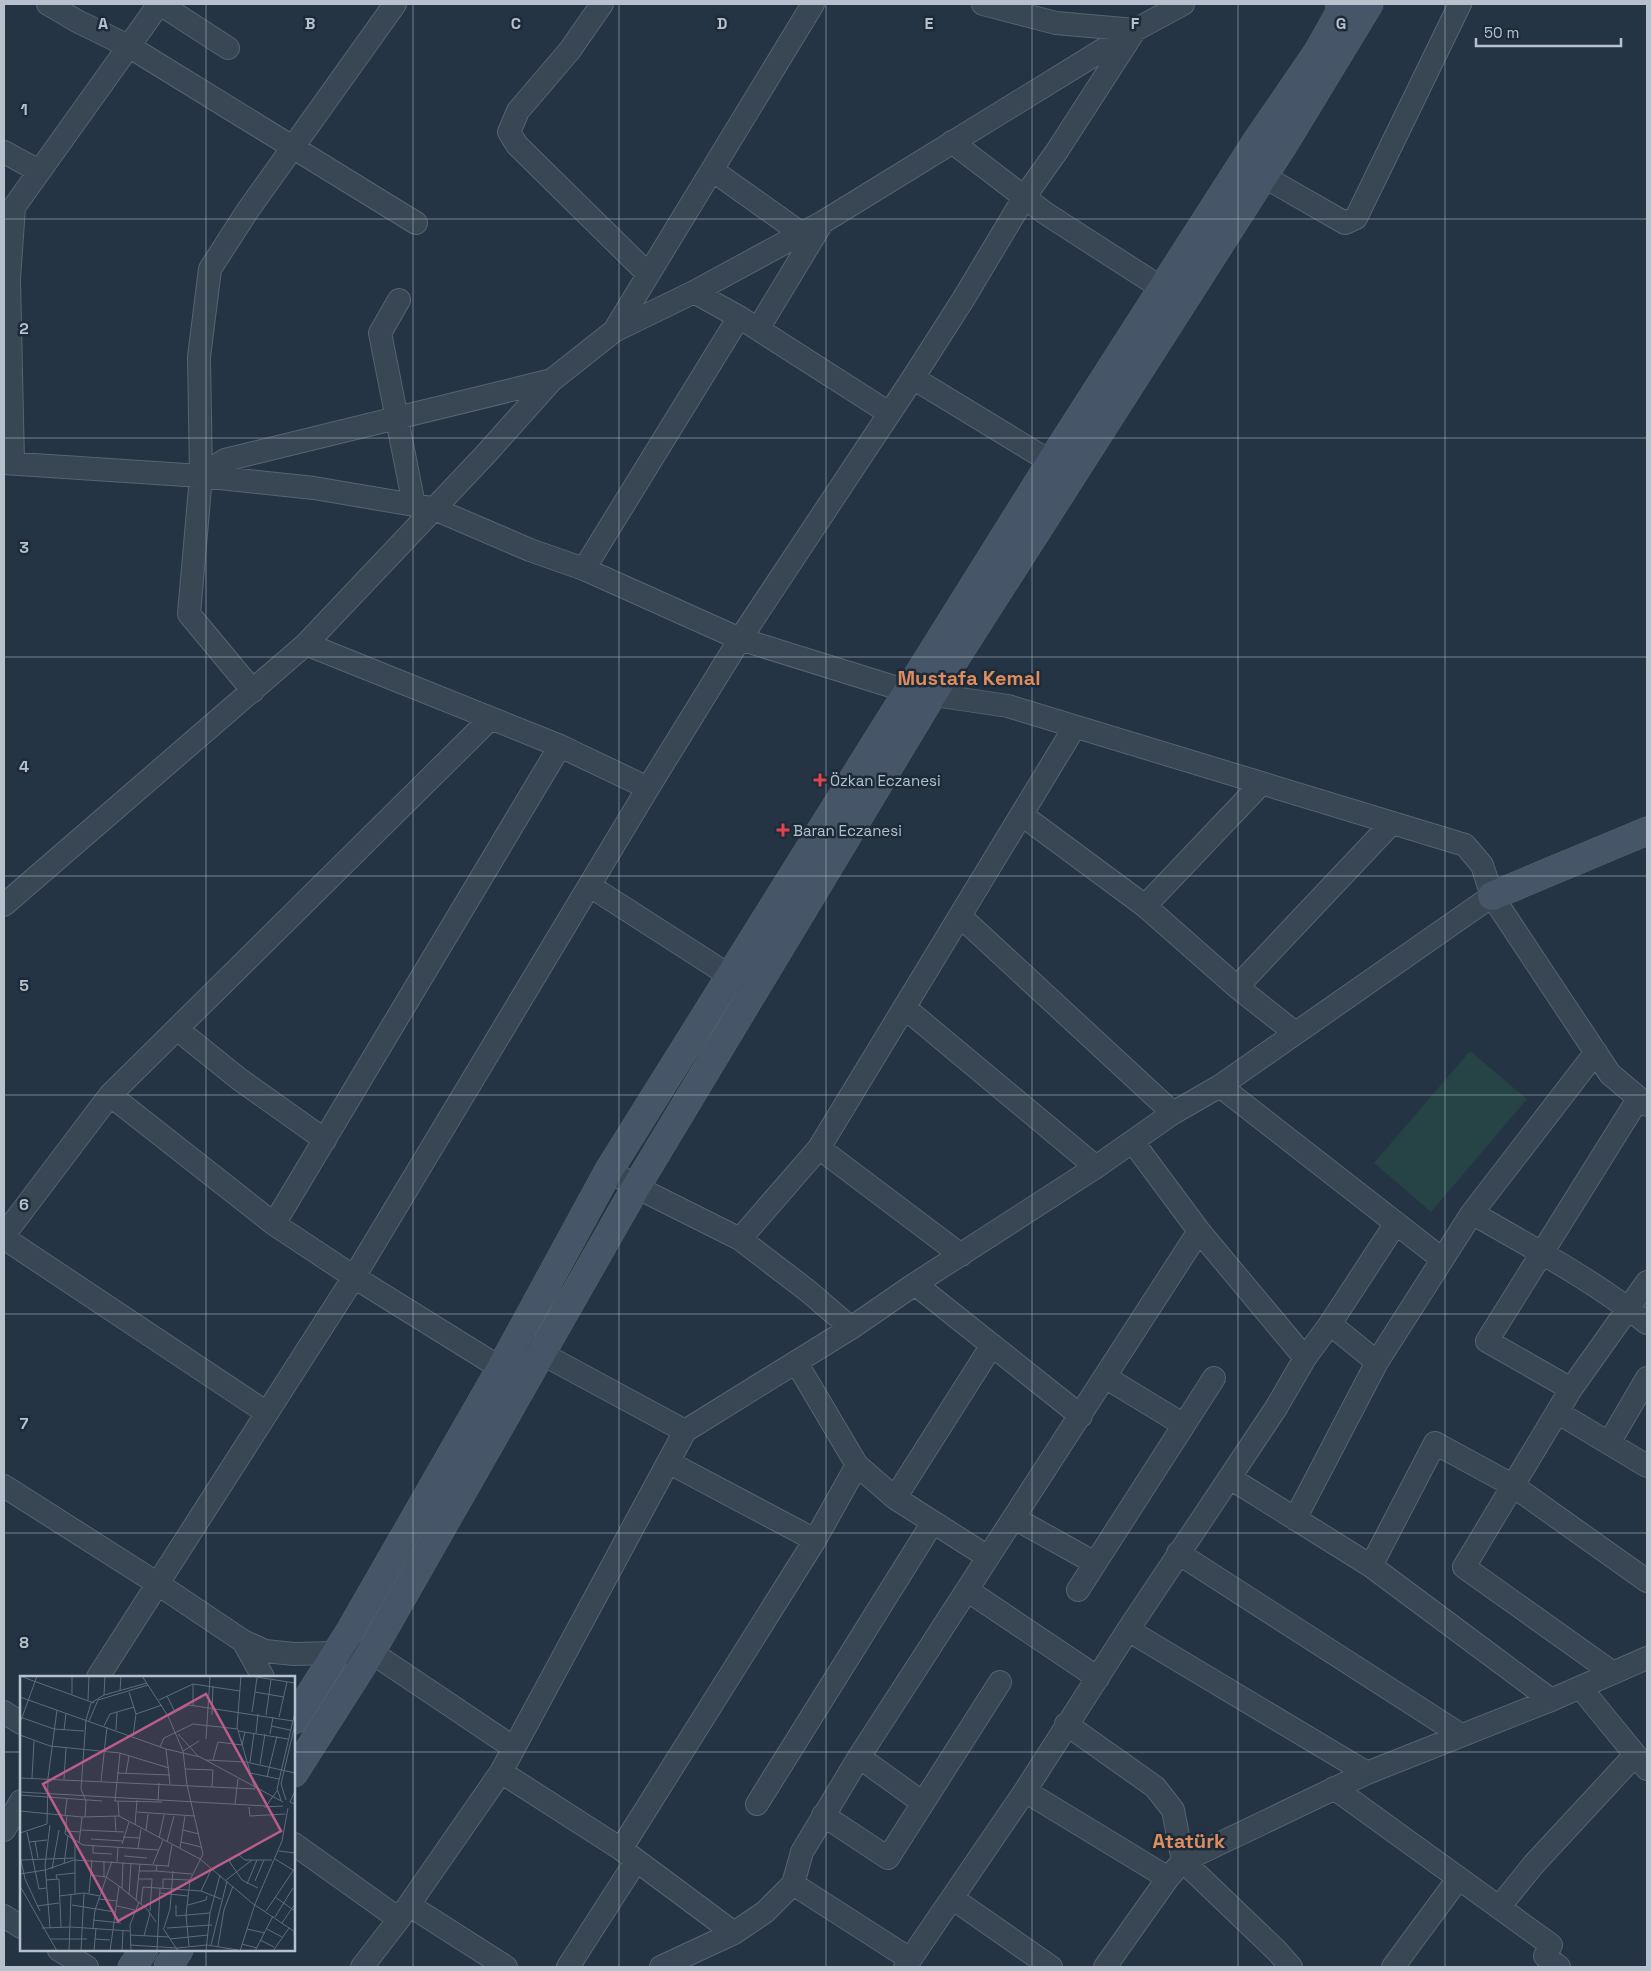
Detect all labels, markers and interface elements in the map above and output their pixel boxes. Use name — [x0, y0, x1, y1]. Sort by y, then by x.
text: A — [98, 13, 108, 34]
text: B — [305, 13, 315, 34]
text: C — [511, 13, 521, 34]
text: D — [717, 13, 727, 34]
text: E — [925, 13, 934, 34]
text: F — [1131, 13, 1140, 34]
text: G — [1336, 13, 1346, 34]
scale bar — [1476, 15, 1621, 47]
text: 50 m — [1484, 23, 1519, 42]
text: 1 — [20, 99, 28, 120]
text: 2 — [19, 318, 29, 339]
text: 3 — [19, 537, 29, 558]
district label: Mustafa Kemal — [897, 665, 1041, 691]
text: 4 — [19, 756, 29, 777]
place label: Özkan Eczanesi — [830, 771, 941, 790]
marker: Özkan Eczanesi — [814, 774, 826, 786]
place label: Baran Eczanesi — [793, 821, 902, 840]
marker: Baran Eczanesi — [777, 824, 789, 836]
text: 5 — [19, 975, 29, 996]
text: 6 — [19, 1194, 29, 1215]
text: 7 — [20, 1413, 29, 1434]
text: 8 — [19, 1632, 29, 1653]
inset map — [20, 1676, 295, 1951]
district label: Atatürk — [1153, 1828, 1225, 1854]

